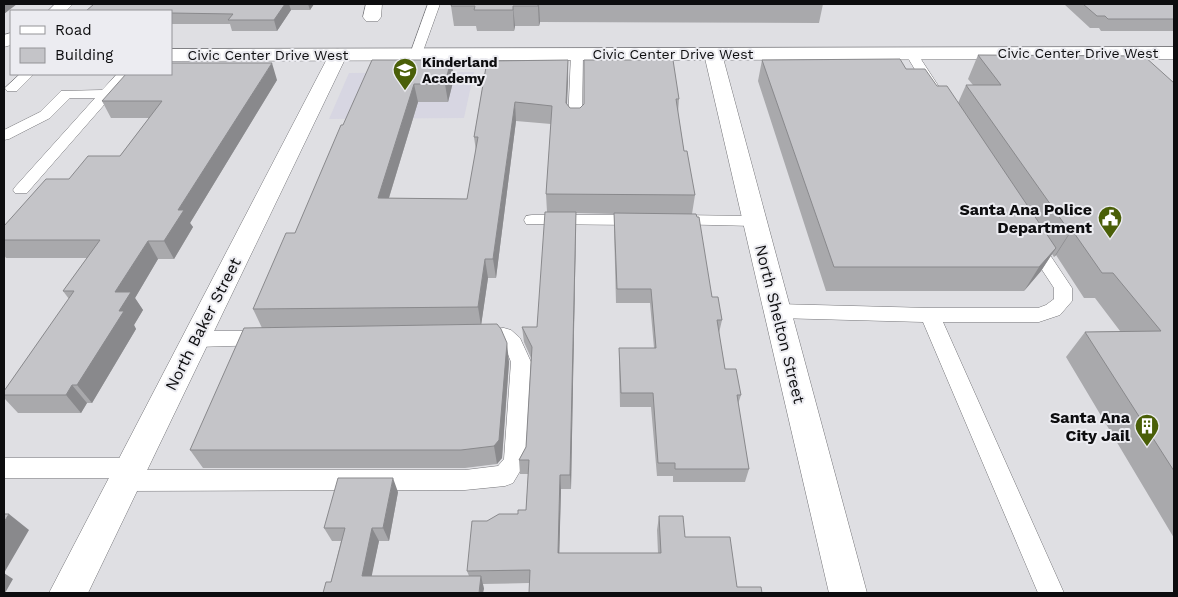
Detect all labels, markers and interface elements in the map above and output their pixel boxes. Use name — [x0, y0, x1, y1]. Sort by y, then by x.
legend — [10, 10, 172, 75]
text: Road — [55, 21, 92, 39]
street label: Civic Center Drive West — [998, 45, 1159, 61]
text: Building — [55, 46, 113, 64]
street label: Civic Center Drive West — [593, 46, 754, 62]
street label: Civic Center Drive West — [188, 47, 349, 63]
place label: Kinderland Academy — [422, 54, 498, 86]
school or university icon: Kinderland Academy — [392, 57, 418, 91]
place label: Santa Ana Police Department — [959, 200, 1092, 237]
public building icon: Santa Ana Police Department — [1097, 205, 1123, 239]
street label: North Shelton Street — [751, 243, 809, 406]
street label: North Baker Street — [161, 254, 245, 394]
place label: Santa Ana City Jail — [1050, 408, 1131, 445]
building icon: Santa Ana City Jail — [1134, 413, 1160, 447]

